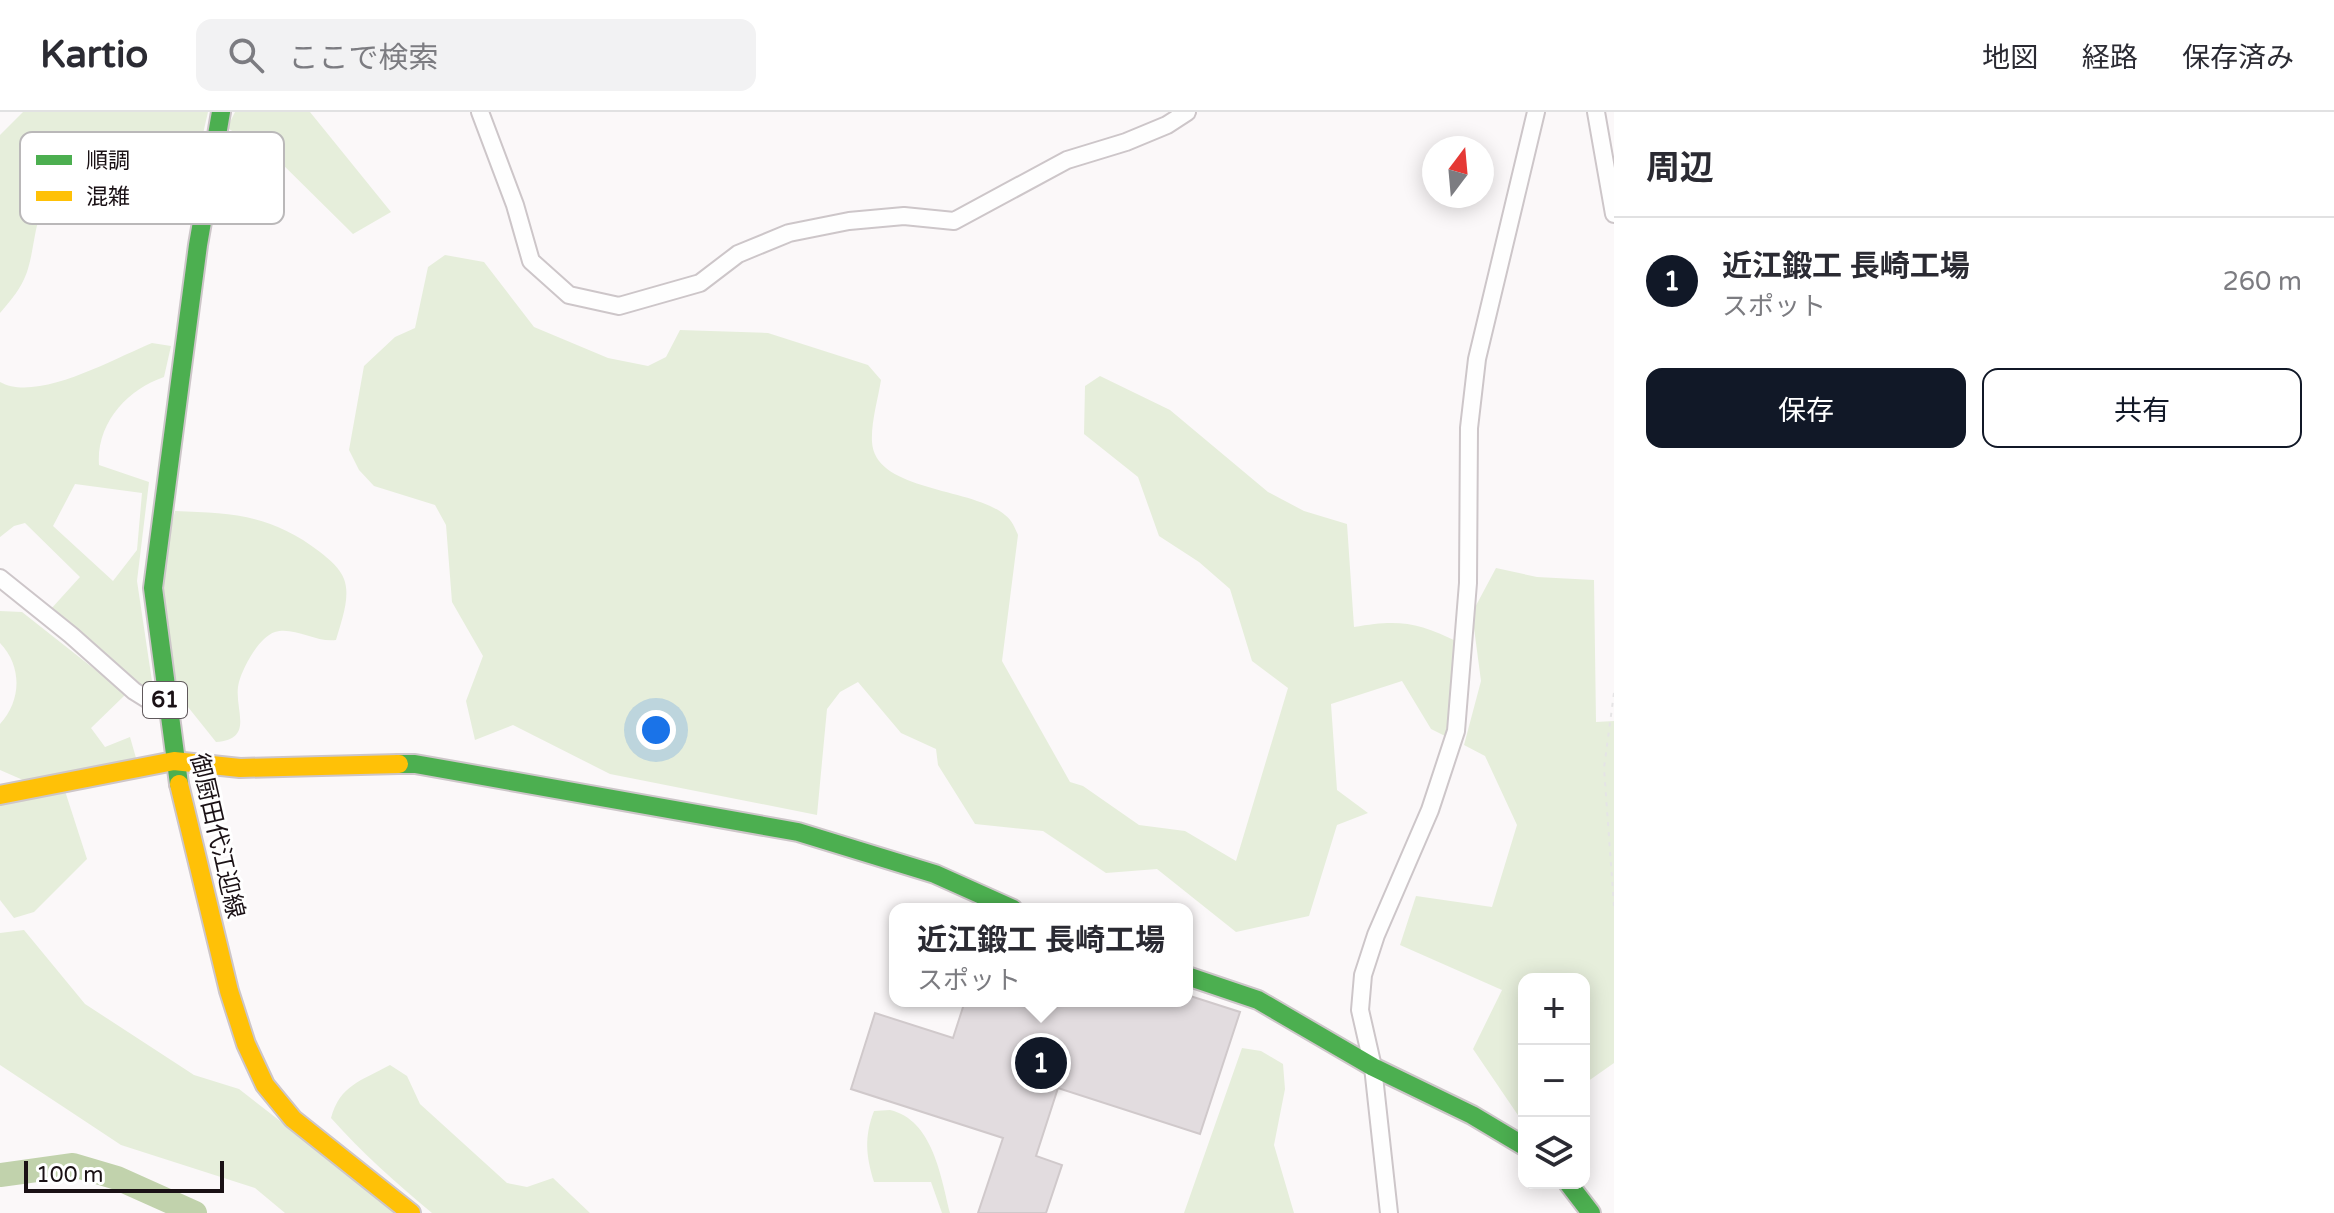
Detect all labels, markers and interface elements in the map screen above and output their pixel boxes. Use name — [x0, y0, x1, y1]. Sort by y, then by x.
search box — [196, 19, 756, 91]
text: Kartio — [40, 32, 148, 78]
icon: search — [224, 33, 268, 77]
text: ここで検索 — [288, 40, 438, 77]
text: 地図 — [1982, 41, 2038, 75]
text: 経路 — [2082, 41, 2138, 75]
text: 保存済み — [2182, 41, 2294, 75]
legend — [20, 132, 284, 224]
north arrow — [1422, 136, 1494, 208]
text: 順調 — [86, 148, 130, 174]
text: 周辺 — [1646, 148, 1714, 189]
text: 混雑 — [86, 184, 130, 210]
text: 近江鍛工 長崎工場 — [1722, 248, 1970, 285]
text: 1 — [1664, 266, 1680, 297]
text: 260 m — [2222, 266, 2302, 297]
text: スポット — [1722, 291, 1826, 322]
button: 保存 — [1646, 368, 1966, 448]
button: 共有 — [1982, 368, 2302, 448]
road number: 61 — [143, 682, 187, 718]
your location — [636, 710, 676, 750]
street label: 御厨田代江迎線 — [184, 751, 250, 921]
popup — [889, 903, 1193, 1007]
text: 近江鍛工 長崎工場 — [917, 922, 1165, 959]
text: スポット — [917, 965, 1021, 996]
map controls — [1518, 973, 1590, 1189]
button: + — [1518, 973, 1590, 1045]
pin: 1 — [1015, 1033, 1067, 1093]
button: − — [1518, 1045, 1590, 1117]
button: layers — [1518, 1117, 1590, 1189]
scale bar — [24, 1157, 224, 1193]
text: 100 m — [36, 1162, 103, 1188]

